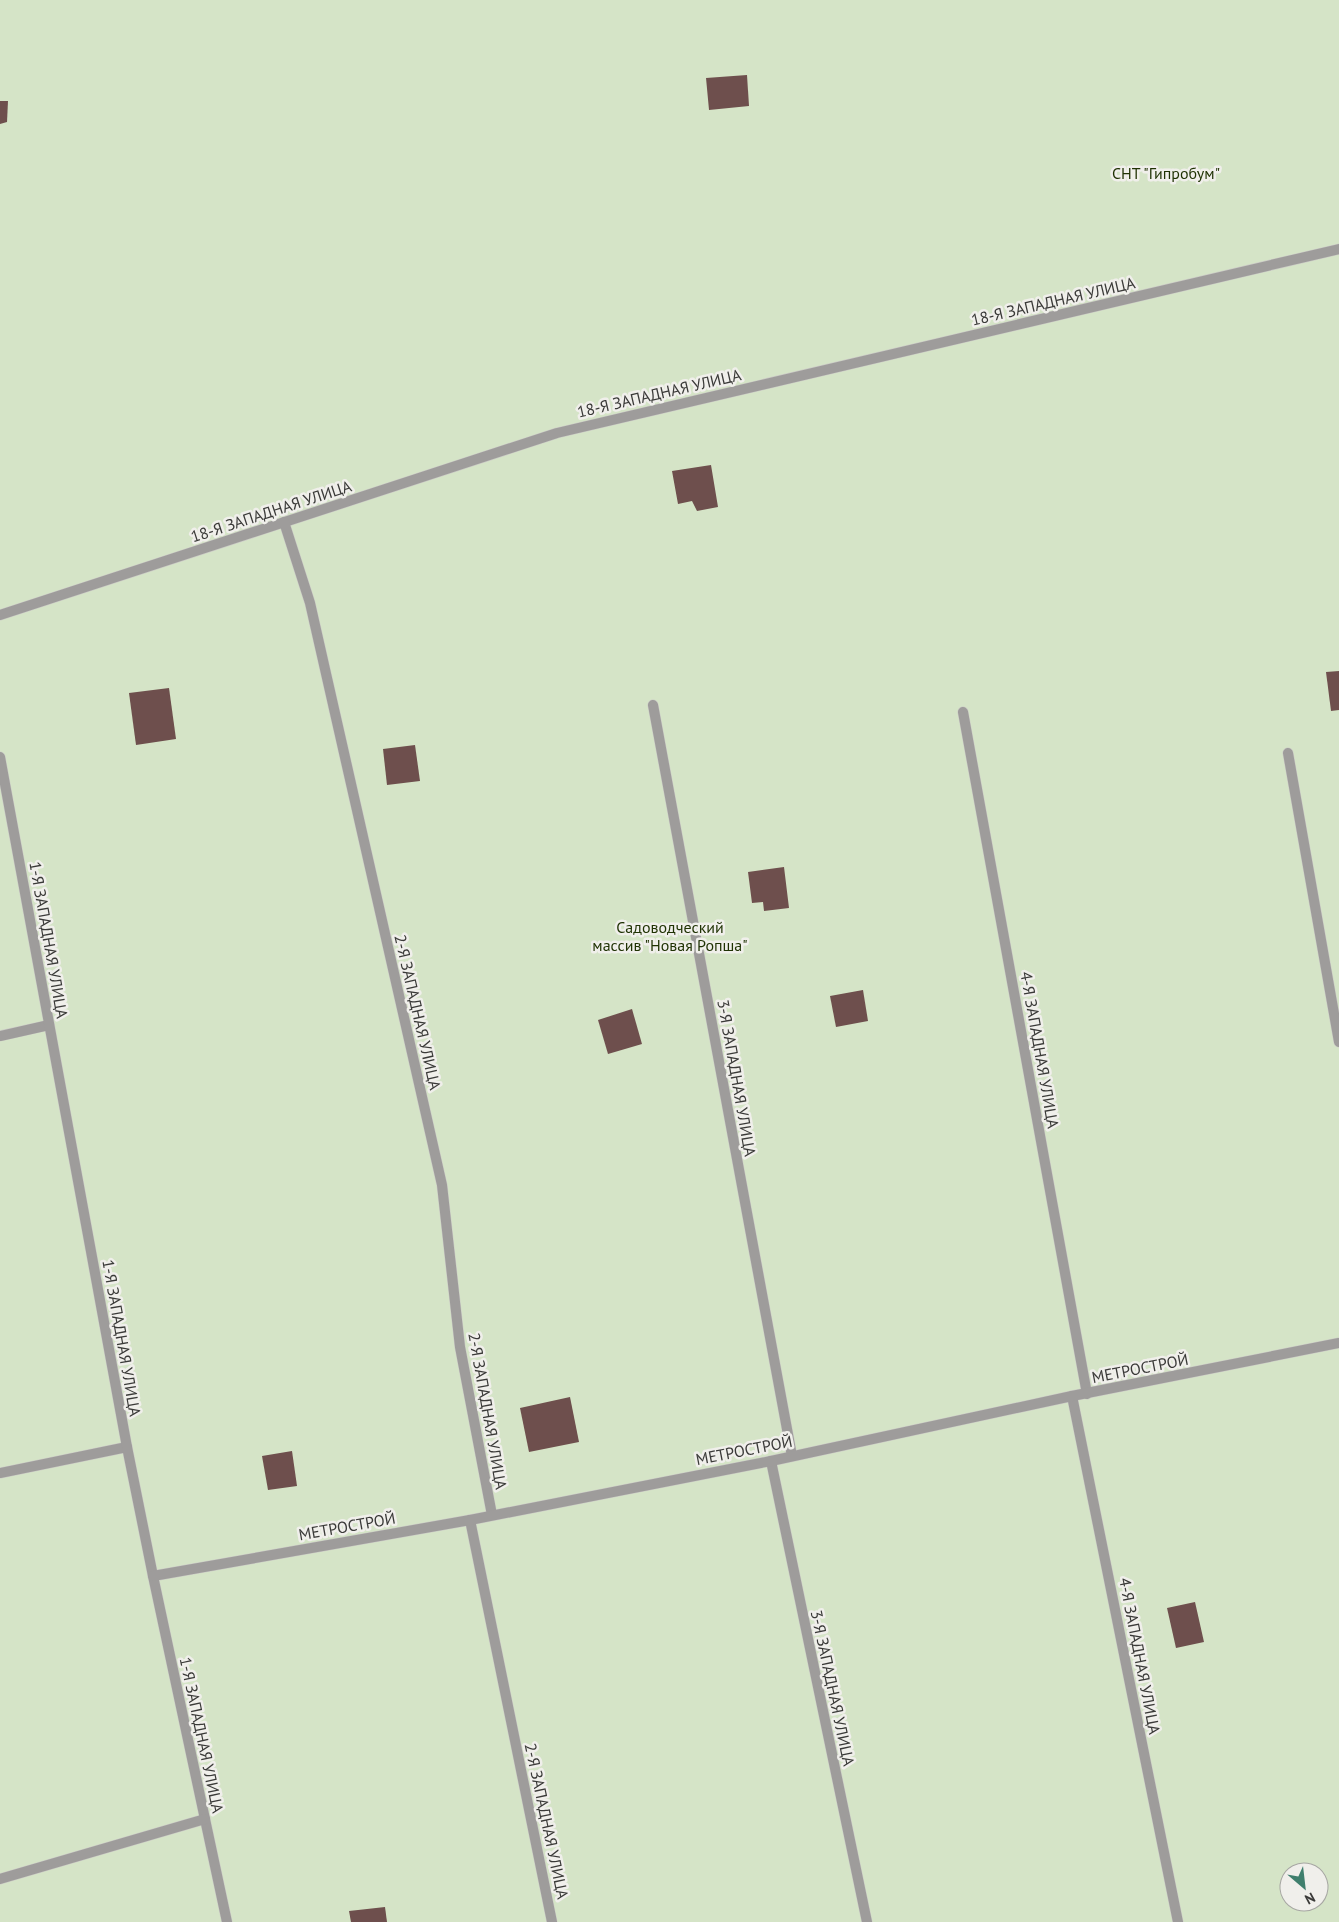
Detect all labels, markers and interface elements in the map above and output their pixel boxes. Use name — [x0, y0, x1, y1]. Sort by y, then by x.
park label: СНТ "Гипробум" — [1112, 163, 1220, 183]
street label: 18-Я ЗАПАДНАЯ УЛИЦА — [969, 272, 1138, 330]
street label: 18-Я ЗАПАДНАЯ УЛИЦА — [575, 364, 744, 422]
street label: 18-Я ЗАПАДНАЯ УЛИЦА — [188, 475, 354, 546]
street label: 1-Я ЗАПАДНАЯ УЛИЦА — [25, 860, 73, 1021]
park label: Садоводческий массив "Новая Ропша" — [592, 917, 748, 955]
street label: 2-Я ЗАПАДНАЯ УЛИЦА — [390, 932, 446, 1092]
street label: 4-Я ЗАПАДНАЯ УЛИЦА — [1016, 970, 1064, 1131]
street label: 3-Я ЗАПАДНАЯ УЛИЦА — [713, 998, 761, 1159]
street label: 1-Я ЗАПАДНАЯ УЛИЦА — [98, 1258, 146, 1419]
street label: 2-Я ЗАПАДНАЯ УЛИЦА — [464, 1331, 512, 1492]
street label: МЕТРОСТРОЙ — [1090, 1349, 1190, 1387]
street label: МЕТРОСТРОЙ — [694, 1431, 794, 1469]
street label: МЕТРОСТРОЙ — [297, 1508, 397, 1544]
street label: 4-Я ЗАПАДНАЯ УЛИЦА — [1115, 1576, 1165, 1737]
street label: 3-Я ЗАПАДНАЯ УЛИЦА — [807, 1608, 859, 1768]
street label: 1-Я ЗАПАДНАЯ УЛИЦА — [176, 1655, 228, 1815]
street label: 2-Я ЗАПАДНАЯ УЛИЦА — [521, 1741, 573, 1901]
north arrow — [1279, 1862, 1329, 1912]
text: N — [1302, 1888, 1318, 1909]

